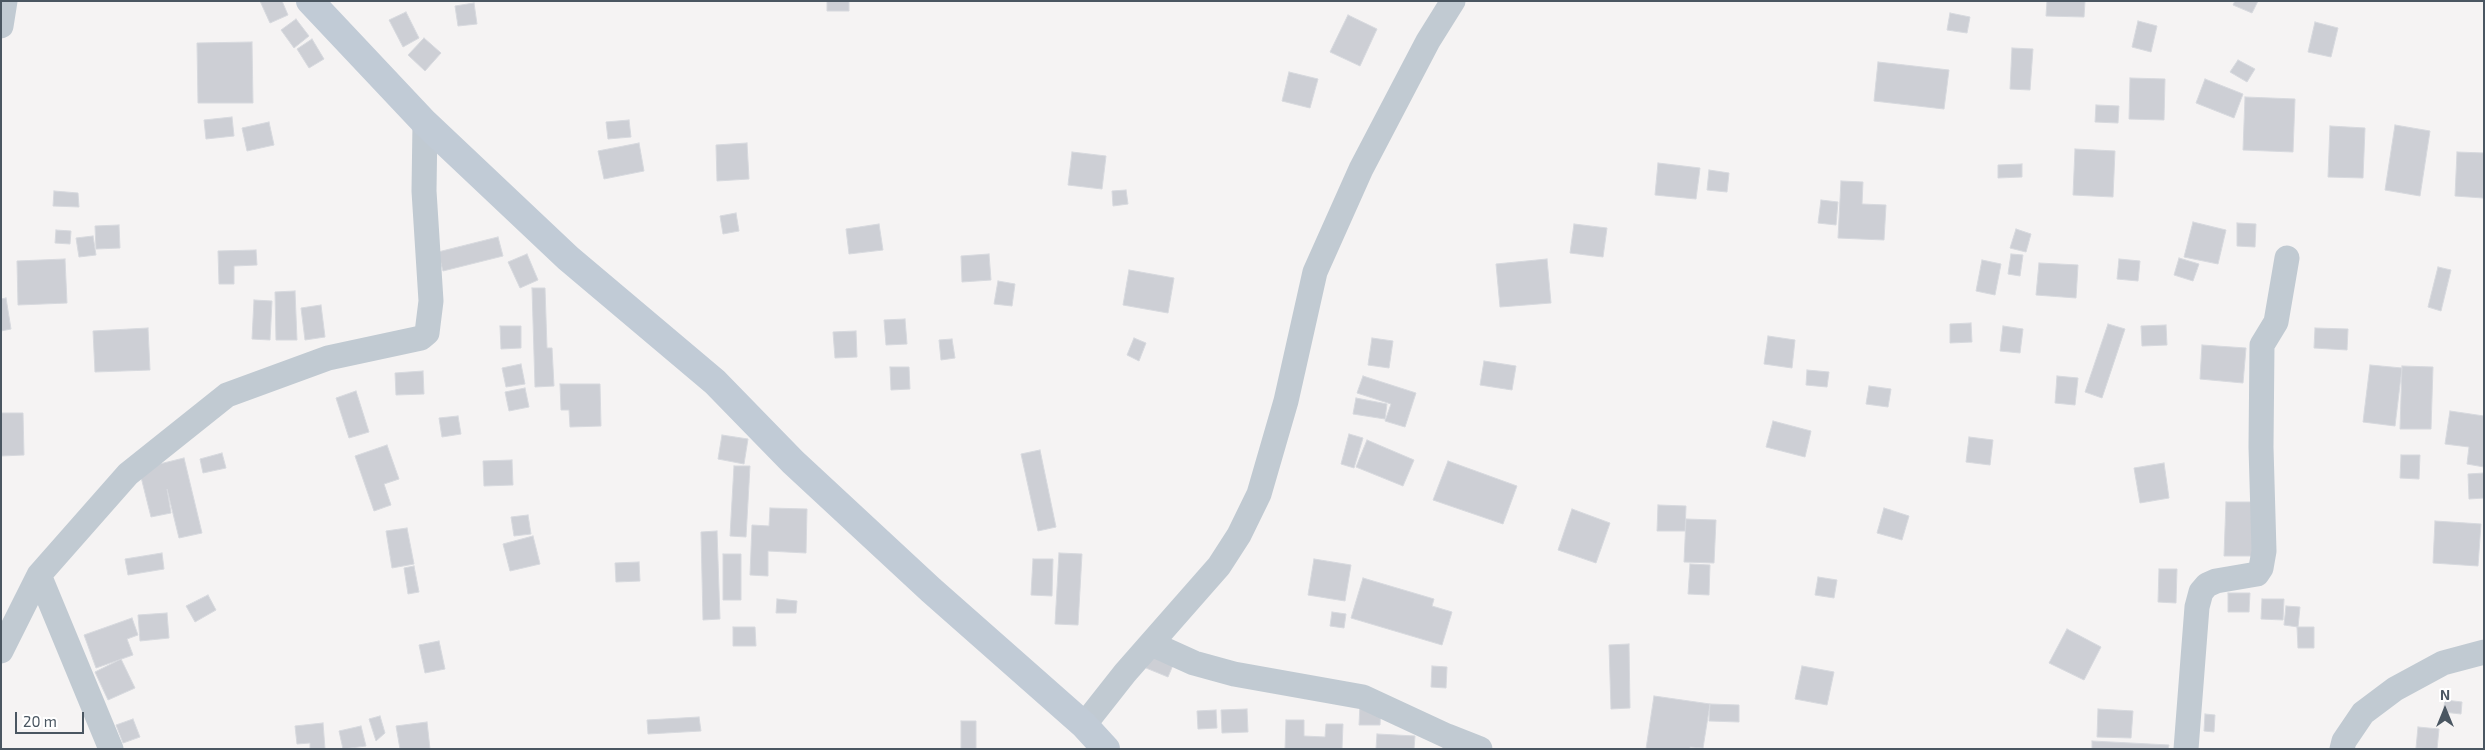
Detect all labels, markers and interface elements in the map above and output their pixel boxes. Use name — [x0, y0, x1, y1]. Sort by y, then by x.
north arrow — [2420, 685, 2470, 735]
text: N — [2440, 686, 2450, 703]
scale bar — [18, 702, 86, 734]
text: 20 m — [23, 712, 57, 730]

